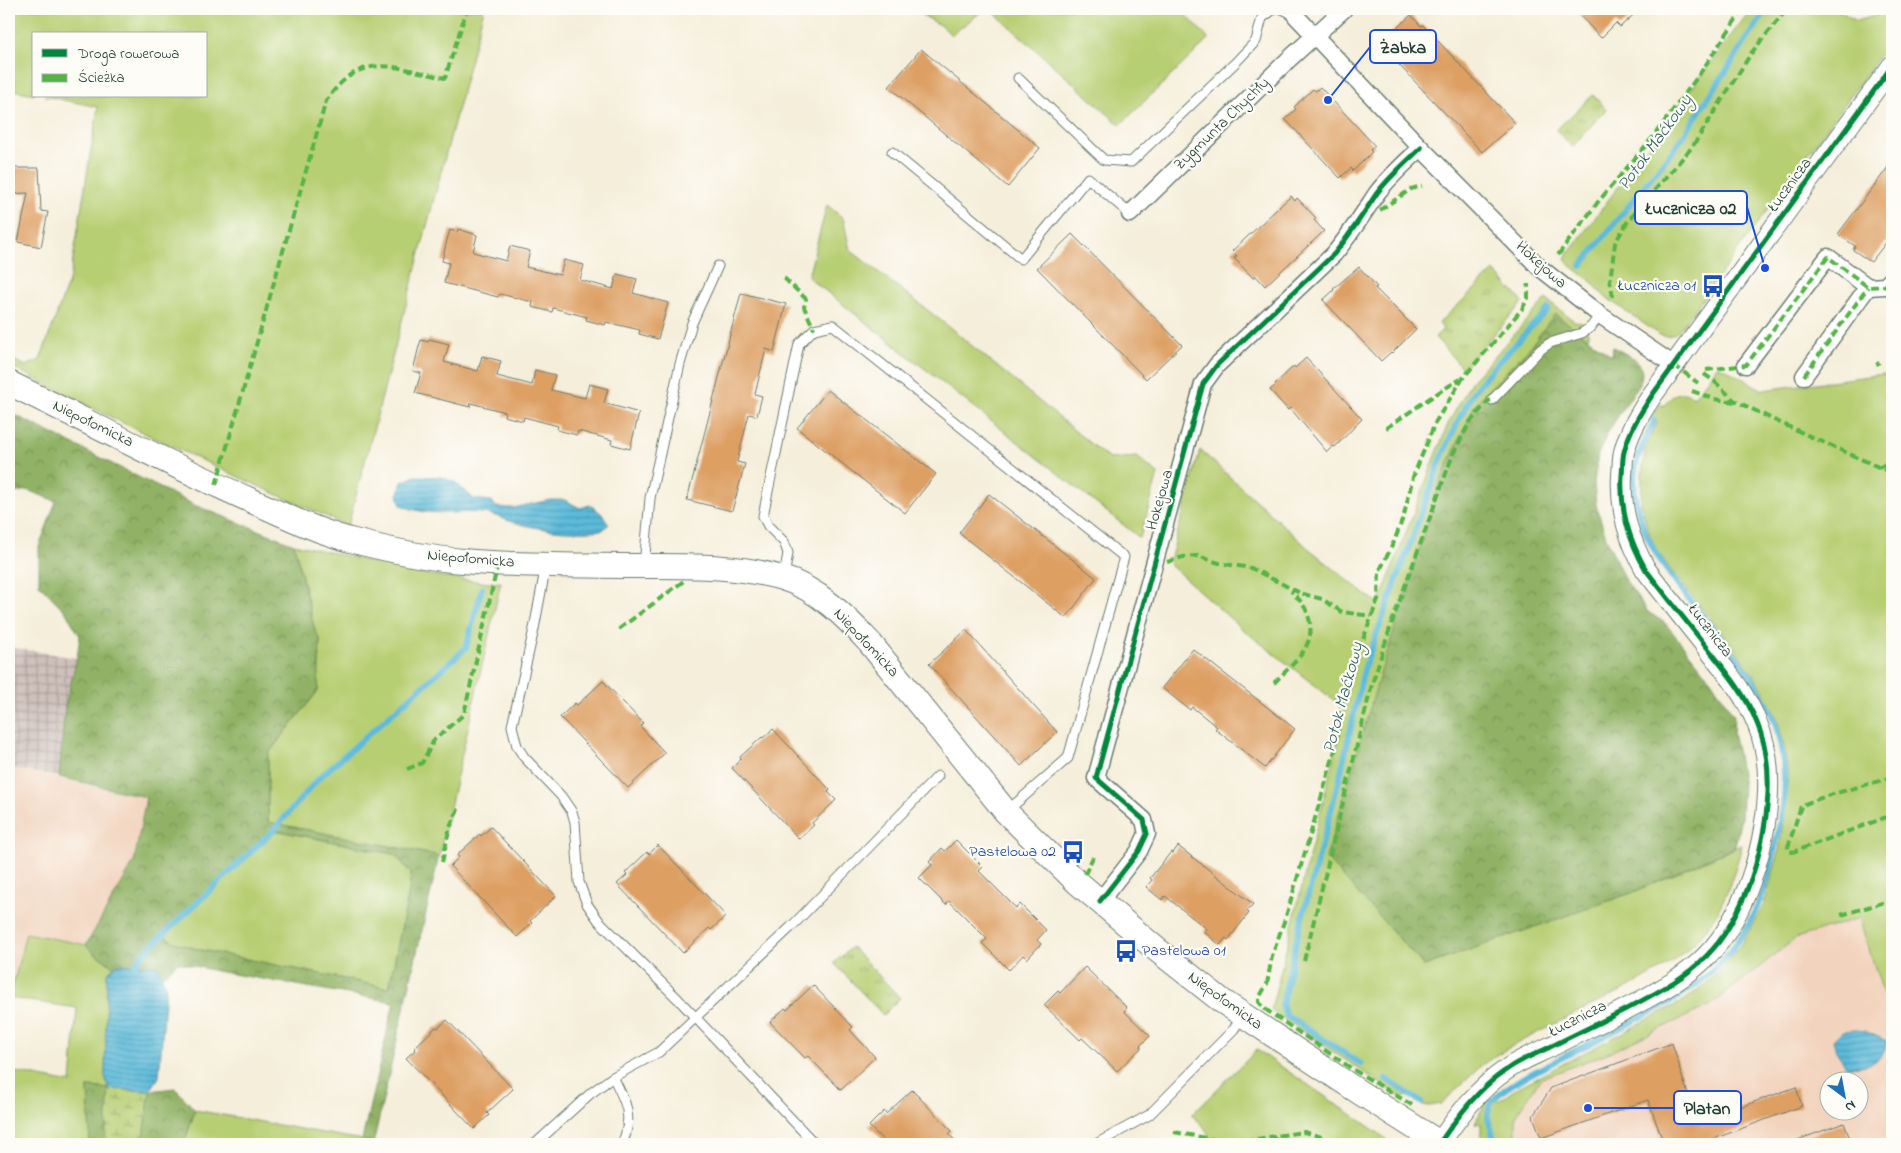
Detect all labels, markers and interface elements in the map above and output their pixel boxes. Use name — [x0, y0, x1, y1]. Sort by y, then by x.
callout: Żabka — [1370, 30, 1436, 63]
legend — [32, 32, 208, 98]
text: Żabka — [1380, 36, 1427, 62]
text: Droga rowerowa — [77, 43, 179, 66]
text: Ścieżka — [78, 67, 125, 89]
street label: Zygmunta Chychły — [1168, 72, 1276, 176]
water label: Potok Maćkowy — [1612, 89, 1701, 197]
street label: Łucznicza — [1761, 153, 1818, 218]
callout: Łucznicza 02 — [1635, 191, 1747, 224]
text: Łucznicza 02 — [1644, 197, 1737, 223]
street label: Hokejowa — [1510, 235, 1572, 295]
bus stop icon: Łucznicza 01 — [1700, 273, 1726, 299]
place label: Łucznicza 01 — [1617, 274, 1696, 298]
street label: Niepołomicka — [48, 394, 138, 454]
street label: Hokejowa — [1140, 467, 1180, 533]
street label: Niepołomicka — [426, 543, 516, 575]
street label: Łucznicza — [1681, 598, 1739, 663]
street label: Niepołomicka — [827, 603, 905, 683]
water label: Potok Maćkowy — [1317, 639, 1372, 756]
bus stop icon: Pastelowa 02 — [1060, 839, 1086, 865]
place label: Pastelowa 02 — [969, 840, 1056, 864]
bus stop icon: Pastelowa 01 — [1113, 938, 1139, 964]
place label: Pastelowa 01 — [1142, 939, 1226, 963]
street label: Niepołomicka — [1183, 966, 1267, 1036]
street label: Łucznicza — [1544, 994, 1611, 1044]
north arrow — [1818, 1070, 1868, 1120]
callout: Platan — [1674, 1091, 1741, 1124]
text: N — [1841, 1094, 1860, 1117]
text: Platan — [1684, 1097, 1730, 1123]

